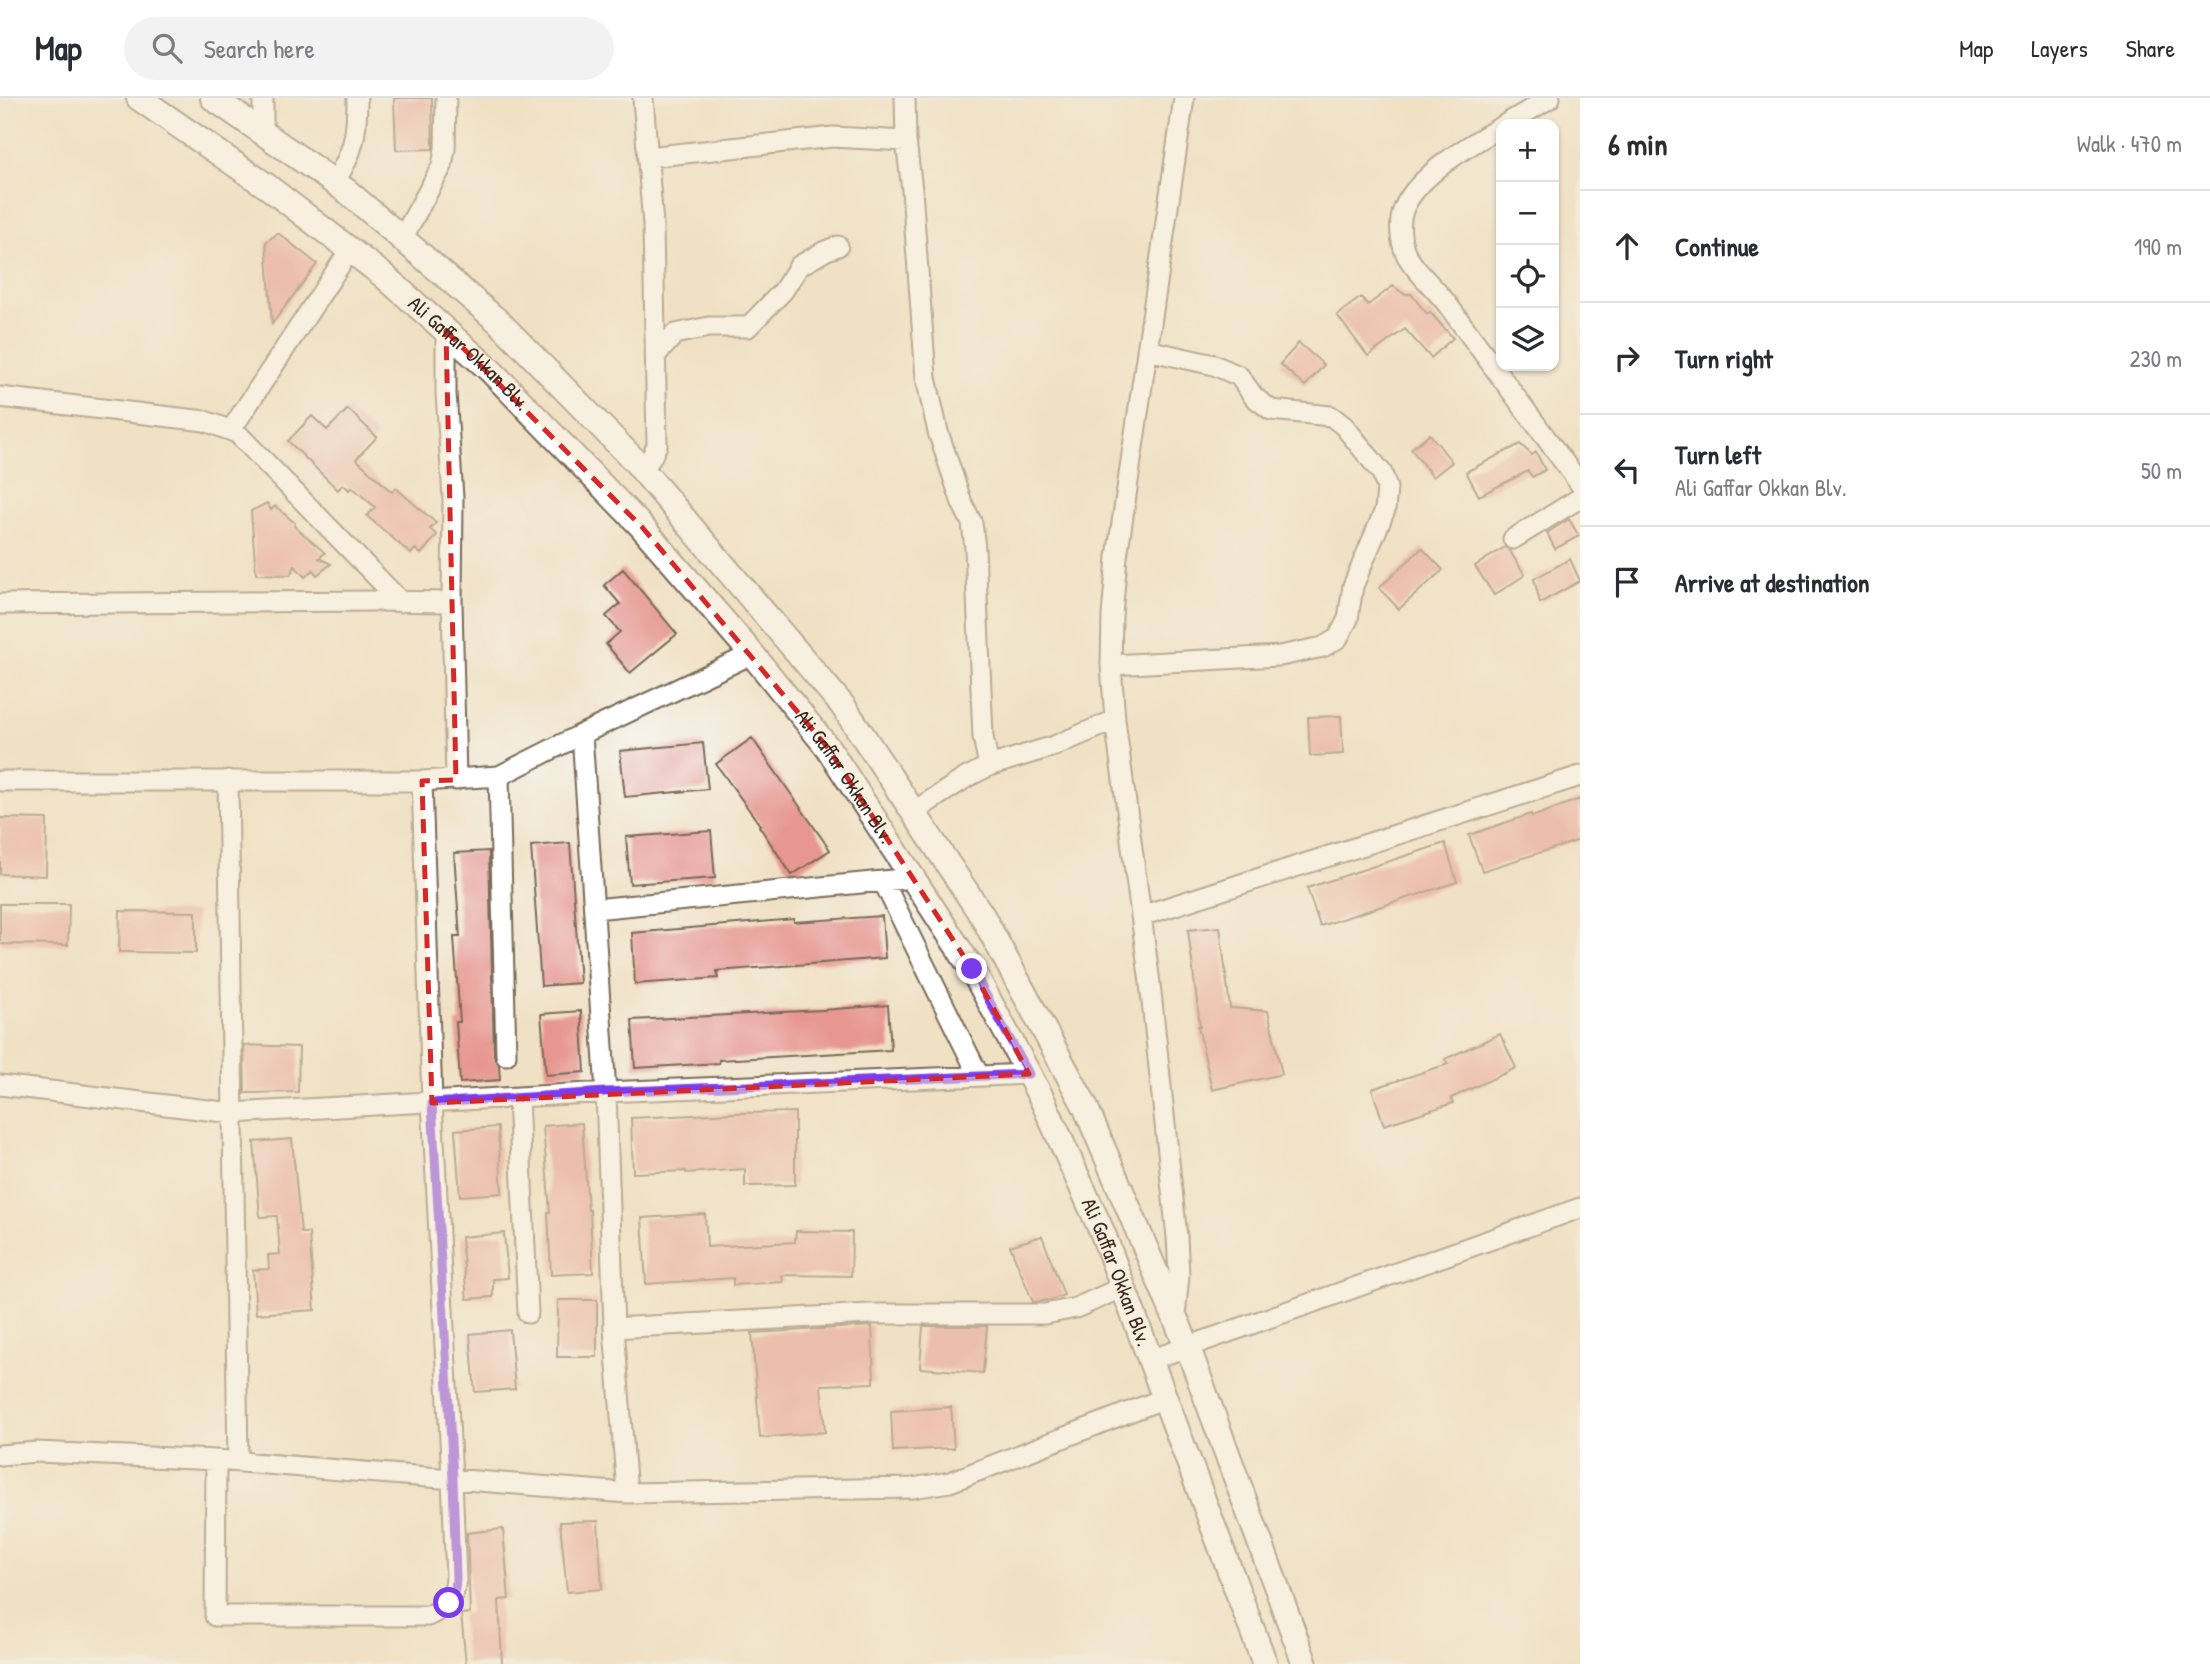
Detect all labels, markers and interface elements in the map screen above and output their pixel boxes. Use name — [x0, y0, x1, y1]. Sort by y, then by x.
search box — [124, 17, 614, 80]
text: Map — [35, 26, 82, 70]
icon: search — [148, 29, 186, 67]
text: Search here — [204, 31, 315, 66]
text: Map — [1959, 32, 1993, 64]
text: Layers — [2031, 32, 2088, 64]
text: Share — [2126, 32, 2175, 64]
map controls — [1496, 119, 1559, 371]
button: + — [1496, 119, 1559, 182]
text: 6 min — [1608, 124, 1668, 164]
text: Walk · 470 m — [2077, 128, 2182, 159]
button: − — [1496, 182, 1559, 245]
icon: ahead — [1608, 227, 1646, 265]
text: Continue — [1675, 229, 1759, 264]
text: 190 m — [2134, 231, 2182, 262]
button: locate — [1496, 245, 1559, 308]
street label: Ali Gaffar Okkan Blv. — [402, 289, 537, 417]
button: layers — [1496, 308, 1559, 371]
icon: right — [1608, 339, 1646, 377]
text: Turn right — [1675, 341, 1773, 376]
text: 230 m — [2130, 343, 2182, 374]
text: Turn left — [1675, 437, 1761, 472]
icon: left — [1608, 451, 1646, 489]
text: 50 m — [2141, 455, 2182, 486]
text: Ali Gaffar Okkan Blv. — [1675, 472, 1847, 503]
icon: arrive — [1608, 563, 1646, 601]
text: Arrive at destination — [1675, 565, 1870, 600]
street label: Ali Gaffar Okkan Blv. — [789, 703, 901, 849]
route end — [956, 953, 987, 984]
street label: Ali Gaffar Okkan Blv. — [1075, 1193, 1159, 1350]
route start — [433, 1587, 464, 1618]

